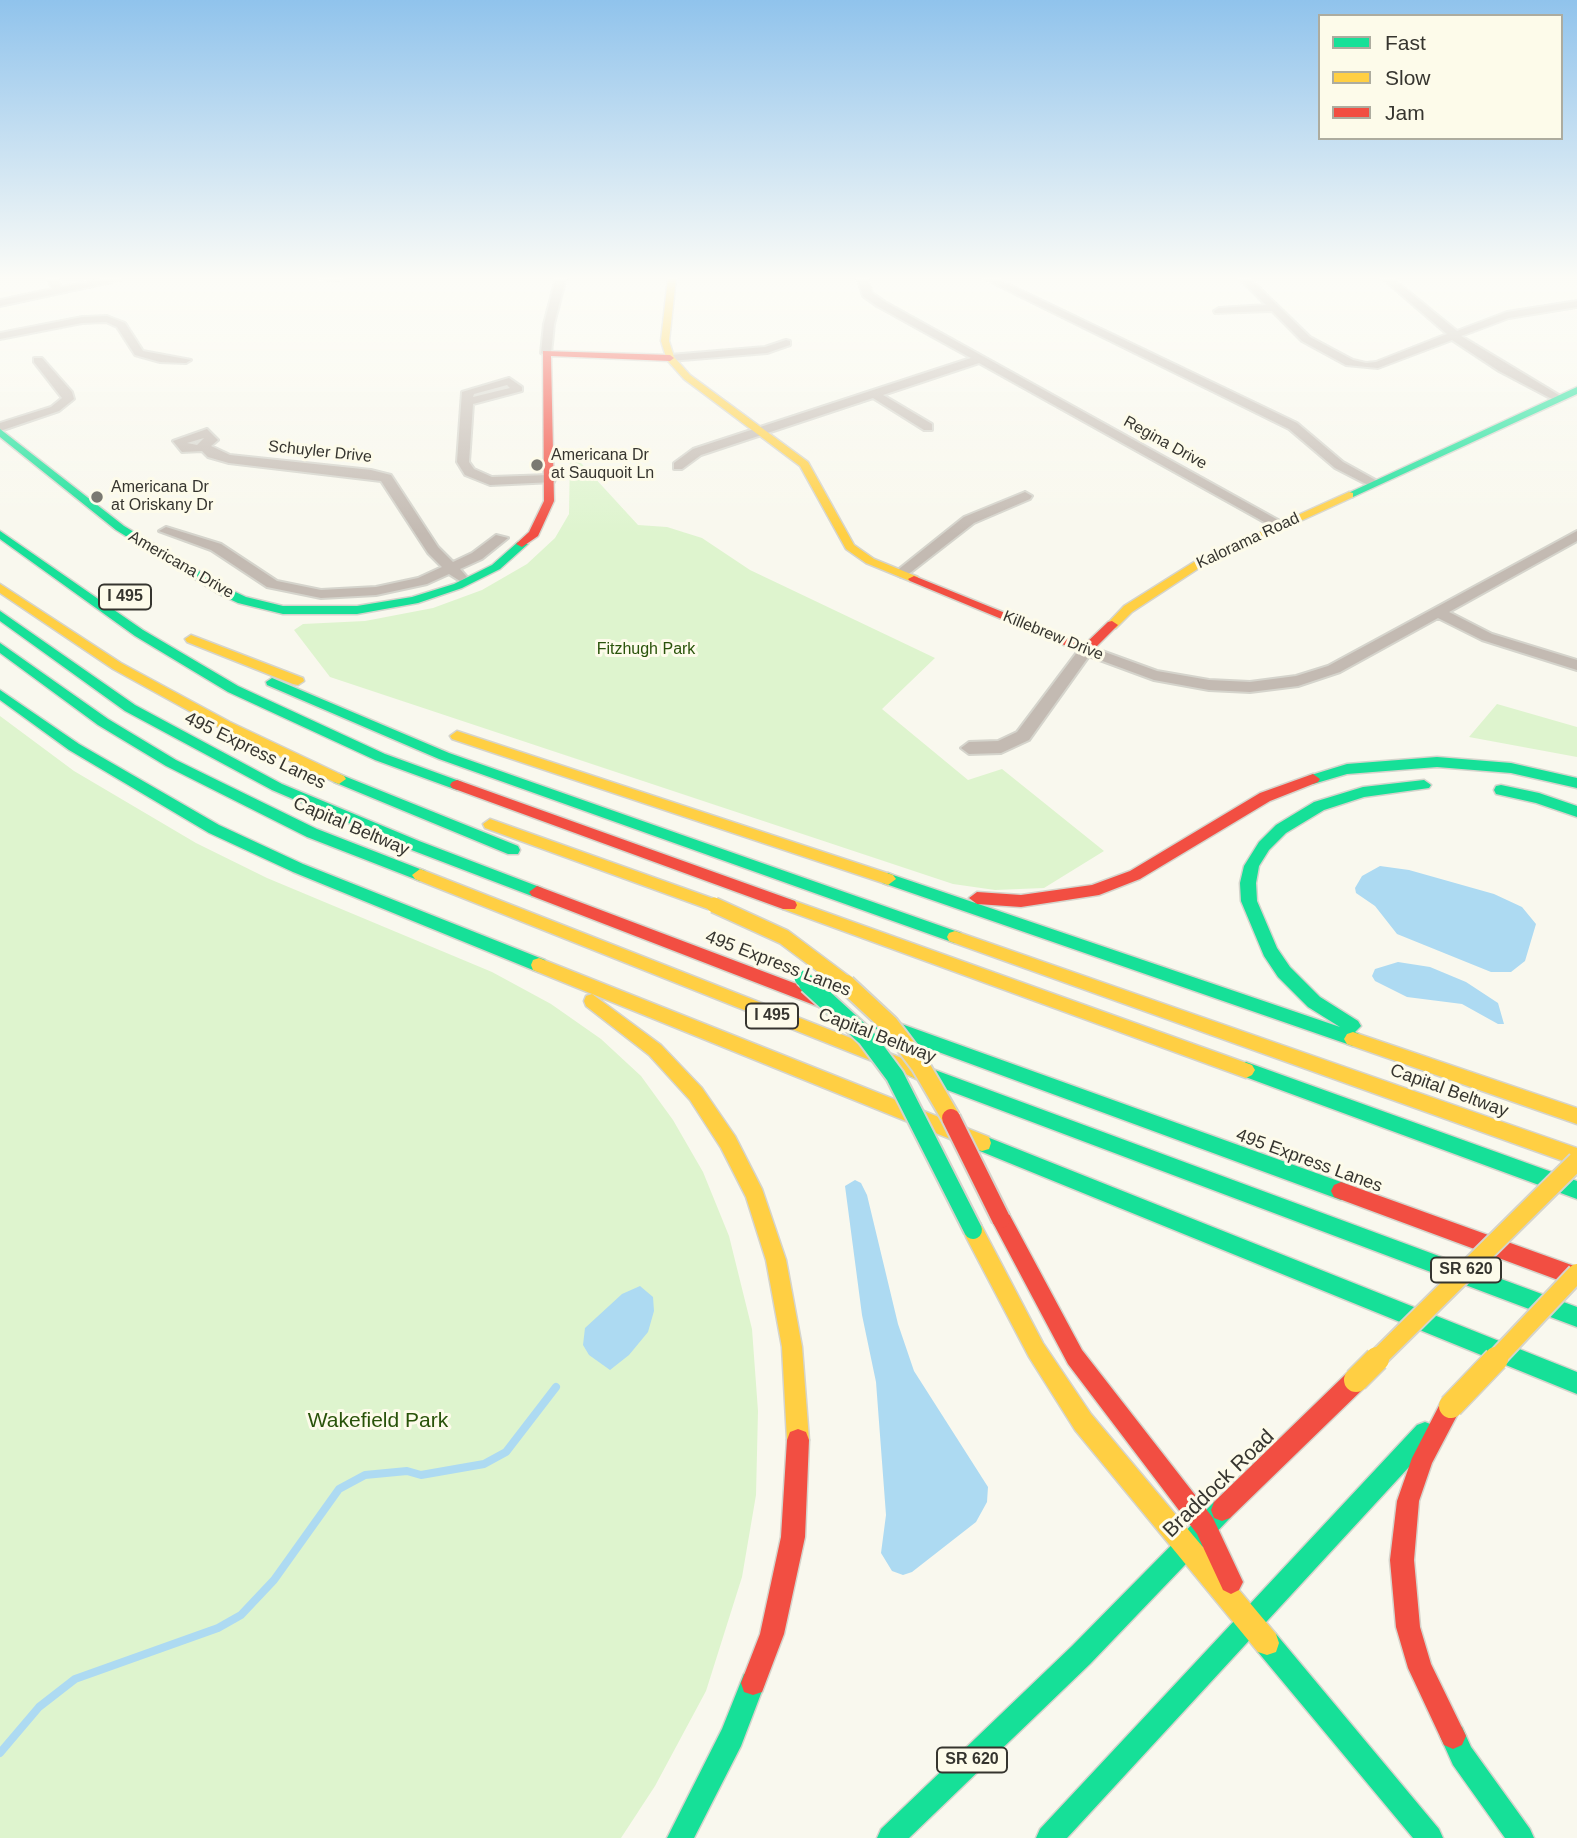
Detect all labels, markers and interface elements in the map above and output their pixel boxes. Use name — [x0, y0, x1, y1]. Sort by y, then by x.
legend — [1318, 14, 1563, 140]
text: Fast — [1385, 31, 1426, 54]
text: Slow — [1385, 66, 1431, 89]
text: Jam — [1385, 101, 1425, 124]
street label: Regina Drive — [1120, 412, 1210, 474]
street label: Schuyler Drive — [267, 437, 373, 467]
place label: Americana Dr at Sauquoit Ln — [551, 446, 654, 484]
marker: Americana Dr at Sauquoit Ln — [529, 457, 545, 473]
place label: Americana Dr at Oriskany Dr — [111, 478, 213, 516]
marker: Americana Dr at Oriskany Dr — [89, 489, 105, 505]
street label: Kalorama Road — [1194, 509, 1302, 573]
street label: Americana Drive — [125, 527, 237, 603]
road number: I 495 — [99, 584, 151, 610]
street label: Killebrew Drive — [1000, 607, 1106, 665]
park label: Fitzhugh Park — [597, 640, 695, 660]
street label: 495 Express Lanes — [181, 708, 329, 794]
street label: Capital Beltway — [290, 793, 412, 861]
street label: 495 Express Lanes — [702, 926, 854, 1002]
road number: I 495 — [746, 1004, 798, 1028]
street label: Capital Beltway — [815, 1004, 939, 1068]
street label: Capital Beltway — [1387, 1060, 1511, 1122]
street label: 495 Express Lanes — [1233, 1124, 1385, 1198]
road number: SR 620 — [1431, 1258, 1501, 1282]
park label: Wakefield Park — [308, 1408, 448, 1434]
street label: Braddock Road — [1158, 1425, 1280, 1543]
road number: SR 620 — [937, 1748, 1007, 1772]

